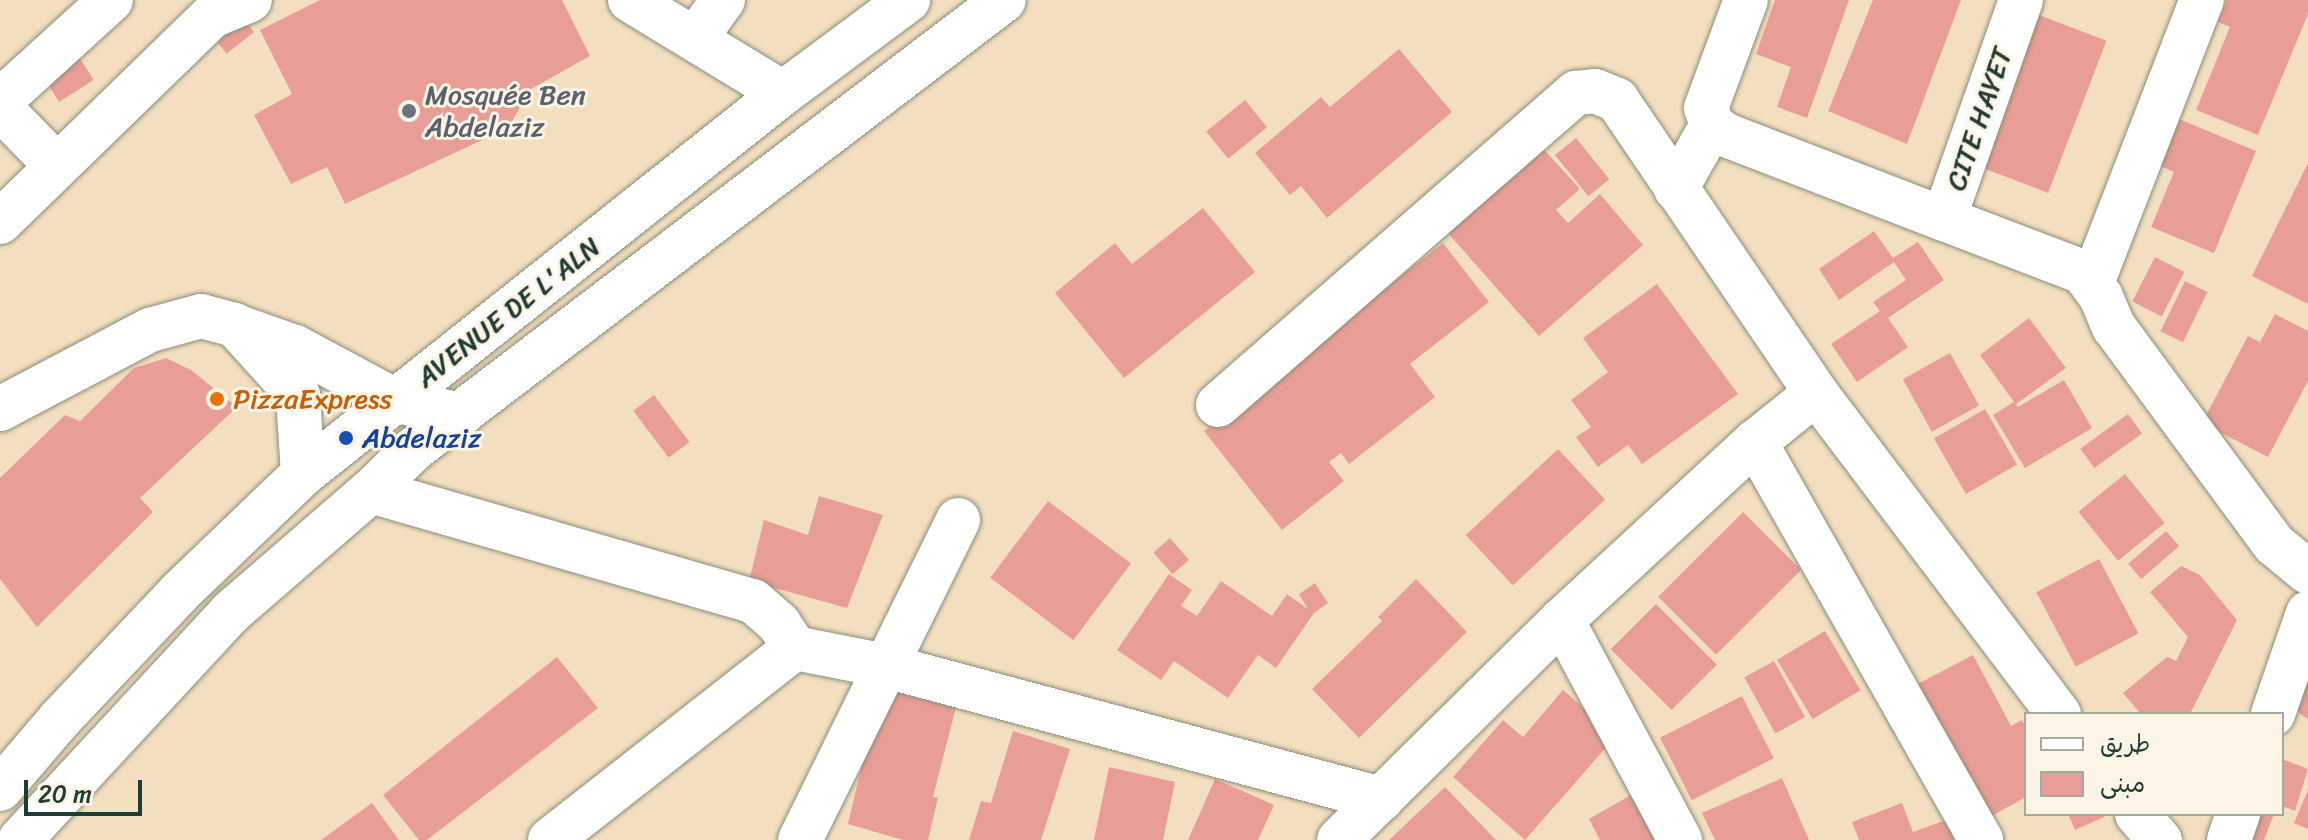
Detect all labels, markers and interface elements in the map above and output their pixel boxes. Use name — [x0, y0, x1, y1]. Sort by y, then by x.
street label: CITE HAYET — [1939, 43, 2019, 195]
place label: Mosquée Ben Abdelaziz — [425, 78, 586, 144]
marker: Mosquée Ben Abdelaziz — [400, 102, 418, 120]
street label: AVENUE DE L'ALN — [409, 230, 607, 394]
place label: PizzaExpress — [233, 382, 392, 416]
marker: PizzaExpress — [208, 390, 226, 408]
place label: Abdelaziz — [362, 421, 481, 455]
marker: Abdelaziz — [337, 429, 355, 447]
legend — [2024, 712, 2284, 816]
text: طريق — [2100, 723, 2150, 765]
text: مبنى — [2100, 763, 2145, 805]
scale bar — [28, 764, 146, 814]
text: 20 m — [38, 773, 92, 815]

